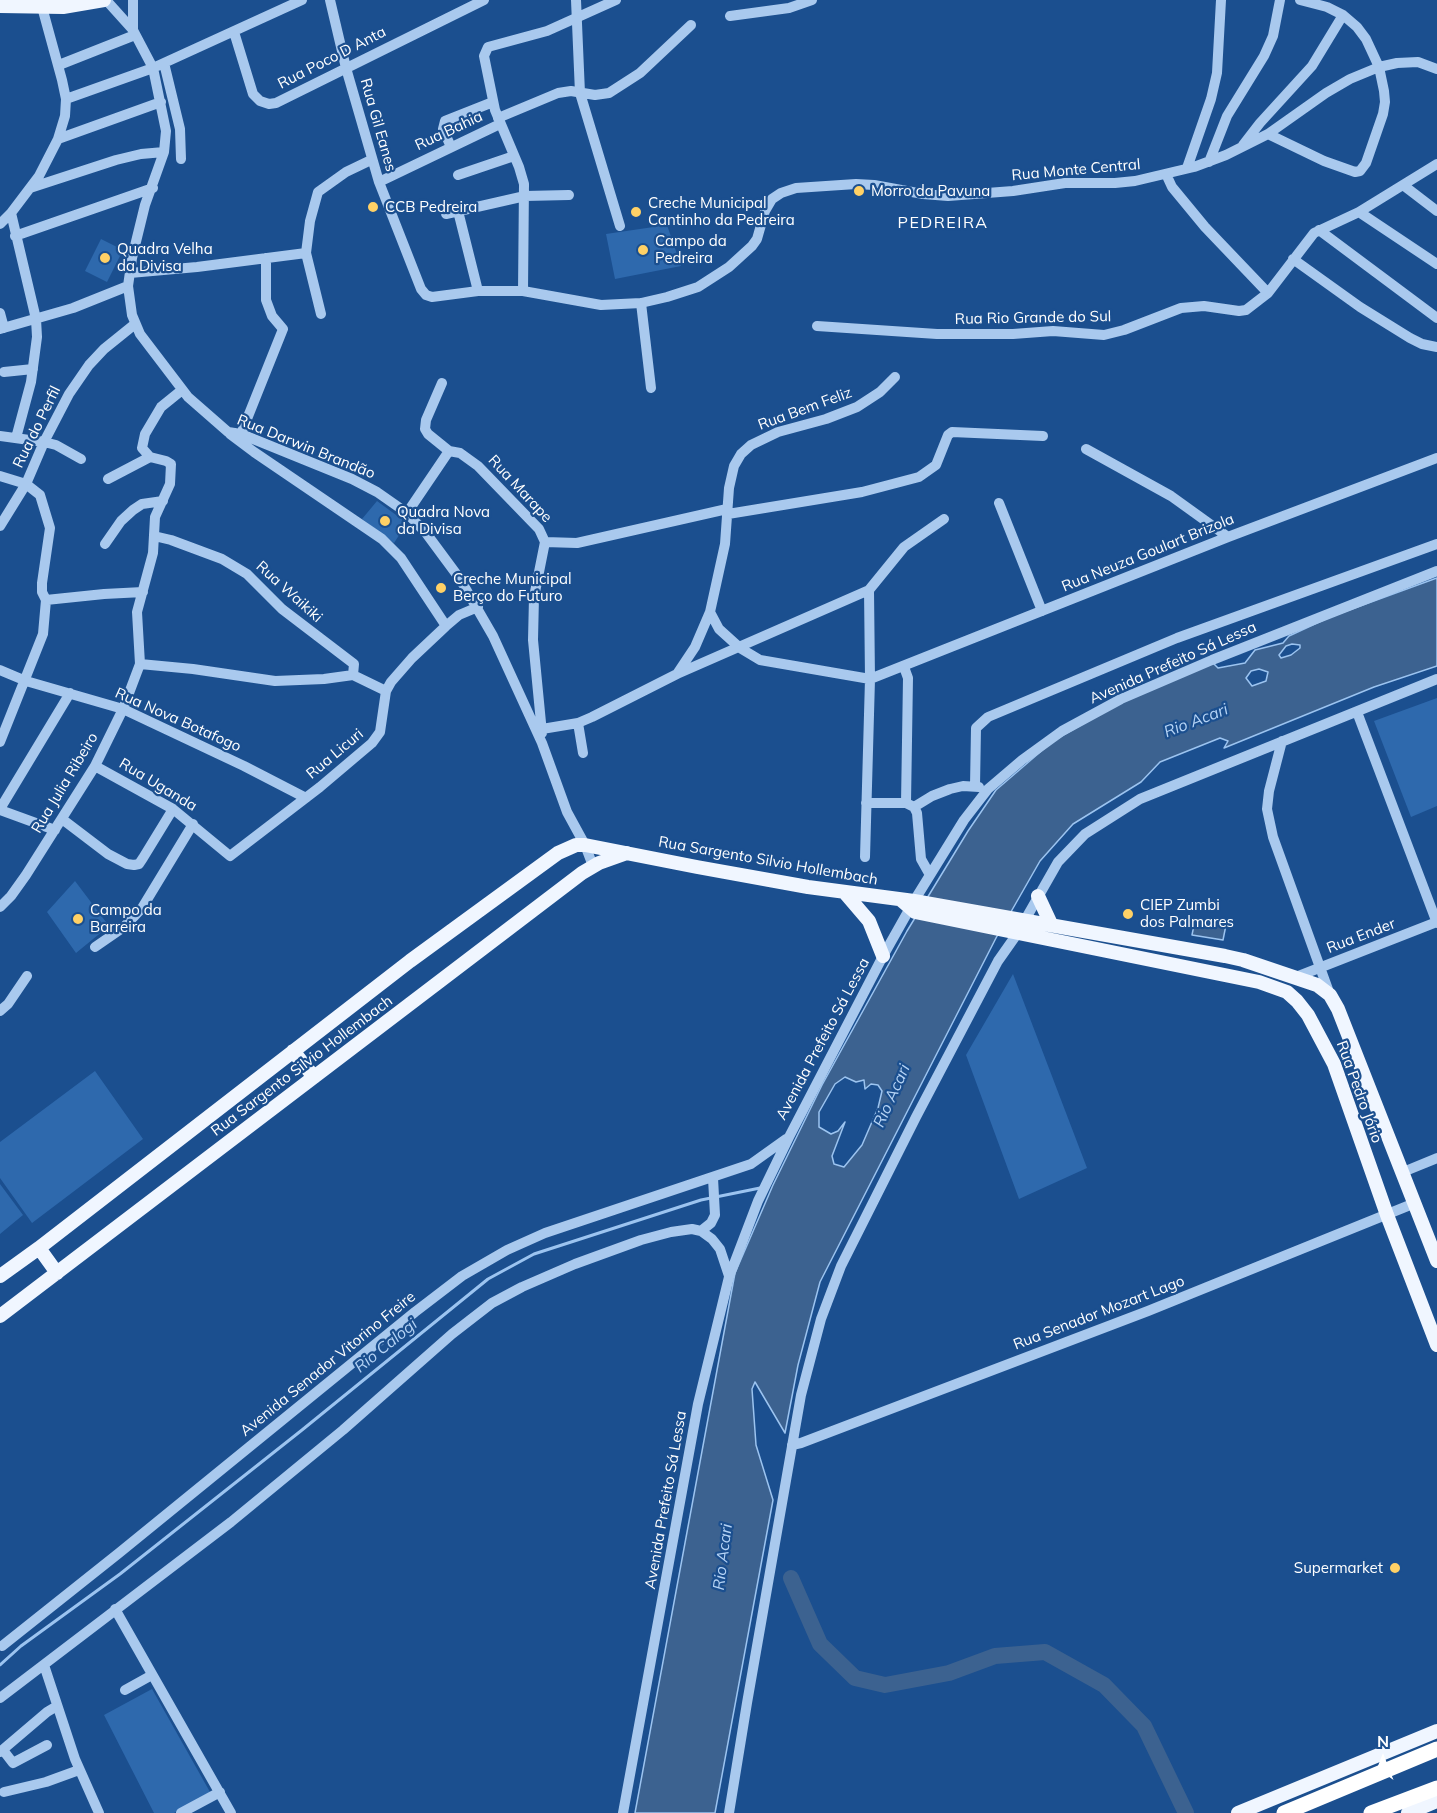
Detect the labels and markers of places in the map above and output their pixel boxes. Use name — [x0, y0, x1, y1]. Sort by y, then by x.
place label: Morro da Pavuna — [871, 182, 990, 200]
marker: Morro da Pavuna — [852, 184, 866, 198]
place label: Creche Municipal Cantinho da Pedreira — [648, 194, 795, 229]
place label: CCB Pedreira — [385, 198, 477, 216]
marker: CCB Pedreira — [366, 200, 380, 214]
marker: Creche Municipal Cantinho da Pedreira — [629, 205, 643, 219]
place label: Campo da Pedreira — [655, 232, 727, 267]
place label: Quadra Velha da Divisa — [117, 240, 213, 275]
marker: Campo da Pedreira — [636, 243, 650, 257]
marker: Quadra Velha da Divisa — [98, 251, 112, 265]
place label: Quadra Nova da Divisa — [397, 503, 490, 538]
marker: Quadra Nova da Divisa — [378, 514, 392, 528]
place label: Creche Municipal Berço do Futuro — [453, 570, 572, 605]
marker: Creche Municipal Berço do Futuro — [434, 581, 448, 595]
place label: CIEP Zumbi dos Palmares — [1140, 896, 1234, 931]
place label: Campo da Barreira — [90, 901, 162, 936]
marker: CIEP Zumbi dos Palmares — [1121, 907, 1135, 921]
marker: Campo da Barreira — [71, 912, 85, 926]
place label: Supermarket — [1294, 1559, 1383, 1577]
marker: Supermarket — [1388, 1561, 1402, 1575]

